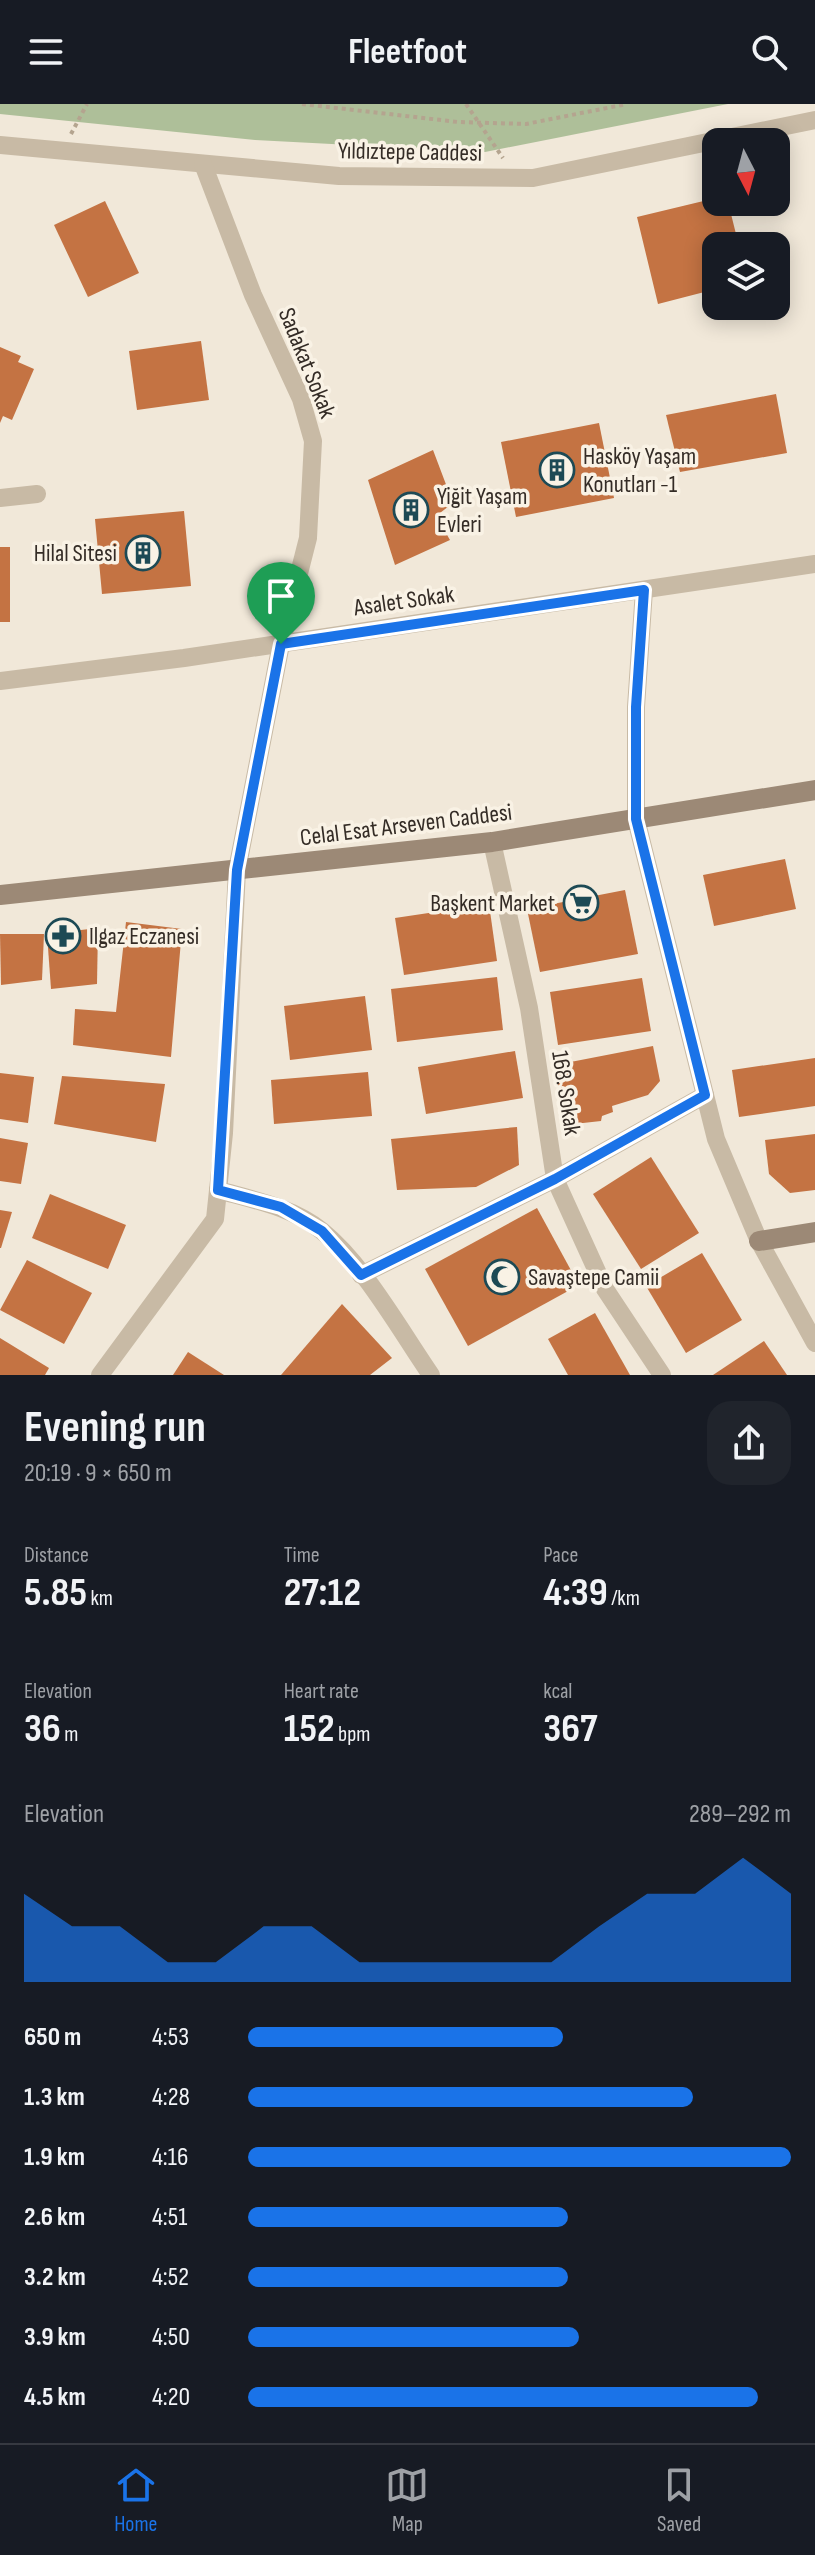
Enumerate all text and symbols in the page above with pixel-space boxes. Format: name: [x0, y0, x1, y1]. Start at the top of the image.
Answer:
icon: menu: [24, 30, 68, 74]
icon: search: [747, 30, 791, 74]
text: Fleetfoot: [348, 31, 467, 74]
north arrow: [702, 128, 790, 216]
map controls: [702, 128, 790, 320]
street label: Yıldıztepe Caddesi: [338, 136, 482, 168]
button: layers: [702, 232, 790, 320]
street label: Sadakat Sokak: [272, 304, 342, 422]
place label: Hasköy Yaşam Konutları -1: [583, 442, 696, 499]
building icon: Hasköy Yaşam Konutları -1: [538, 451, 576, 489]
place label: Yiğit Yaşam Evleri: [437, 482, 527, 539]
building icon: Yiğit Yaşam Evleri: [392, 491, 430, 529]
building icon: Hilal Sitesi: [124, 534, 162, 572]
place label: Hilal Sitesi: [34, 539, 117, 568]
pin: [247, 562, 315, 644]
icon: arrive: [259, 574, 303, 618]
street label: Asalet Sokak: [351, 580, 456, 623]
street label: Celal Esat Arseven Caddesi: [298, 798, 514, 852]
supermarket icon: Başkent Market: [562, 884, 600, 922]
place label: Başkent Market: [430, 889, 555, 918]
pharmacy icon: Ilgaz Eczanesi: [44, 917, 82, 955]
place label: Ilgaz Eczanesi: [89, 922, 199, 951]
street label: 168. Sokak: [545, 1049, 587, 1137]
mosque icon: Savaştepe Camii: [483, 1258, 521, 1296]
place label: Savaştepe Camii: [528, 1263, 659, 1292]
text: Evening run: [24, 1401, 206, 1454]
button: share: [707, 1401, 791, 1485]
text: 20:19 · 9 × 650 m: [24, 1458, 172, 1489]
text: Distance: [24, 1542, 89, 1569]
text: Time: [284, 1542, 320, 1569]
text: Pace: [543, 1542, 578, 1569]
text: 5.85: [24, 1569, 87, 1617]
text: 27:12: [284, 1569, 361, 1617]
text: 4:39: [543, 1569, 608, 1617]
text: km: [87, 1585, 113, 1612]
text: /km: [608, 1585, 640, 1612]
text: Elevation: [24, 1678, 92, 1705]
text: Heart rate: [284, 1678, 359, 1705]
text: kcal: [543, 1678, 572, 1705]
text: 36: [24, 1705, 61, 1753]
text: 152: [284, 1705, 335, 1753]
text: 367: [543, 1705, 598, 1753]
text: m: [61, 1721, 78, 1748]
text: bpm: [335, 1721, 370, 1748]
text: Elevation: [24, 1799, 104, 1830]
text: 289–292 m: [689, 1799, 791, 1830]
text: 650 m: [24, 2022, 81, 2053]
text: 4:53: [152, 2022, 189, 2053]
text: 1.3 km: [24, 2082, 85, 2113]
text: 4:28: [152, 2082, 190, 2113]
text: 1.9 km: [24, 2142, 85, 2173]
text: 4:16: [152, 2142, 188, 2173]
text: 2.6 km: [24, 2202, 85, 2233]
text: 4:51: [152, 2202, 187, 2233]
text: 3.2 km: [24, 2262, 86, 2293]
text: 4:52: [152, 2262, 189, 2293]
text: 3.9 km: [24, 2322, 86, 2353]
text: 4:50: [152, 2322, 190, 2353]
text: 4.5 km: [24, 2382, 86, 2413]
text: 4:20: [152, 2382, 190, 2413]
tab: Home: [114, 2463, 158, 2538]
tab: Map: [385, 2463, 429, 2538]
tab: Saved: [657, 2463, 701, 2538]

